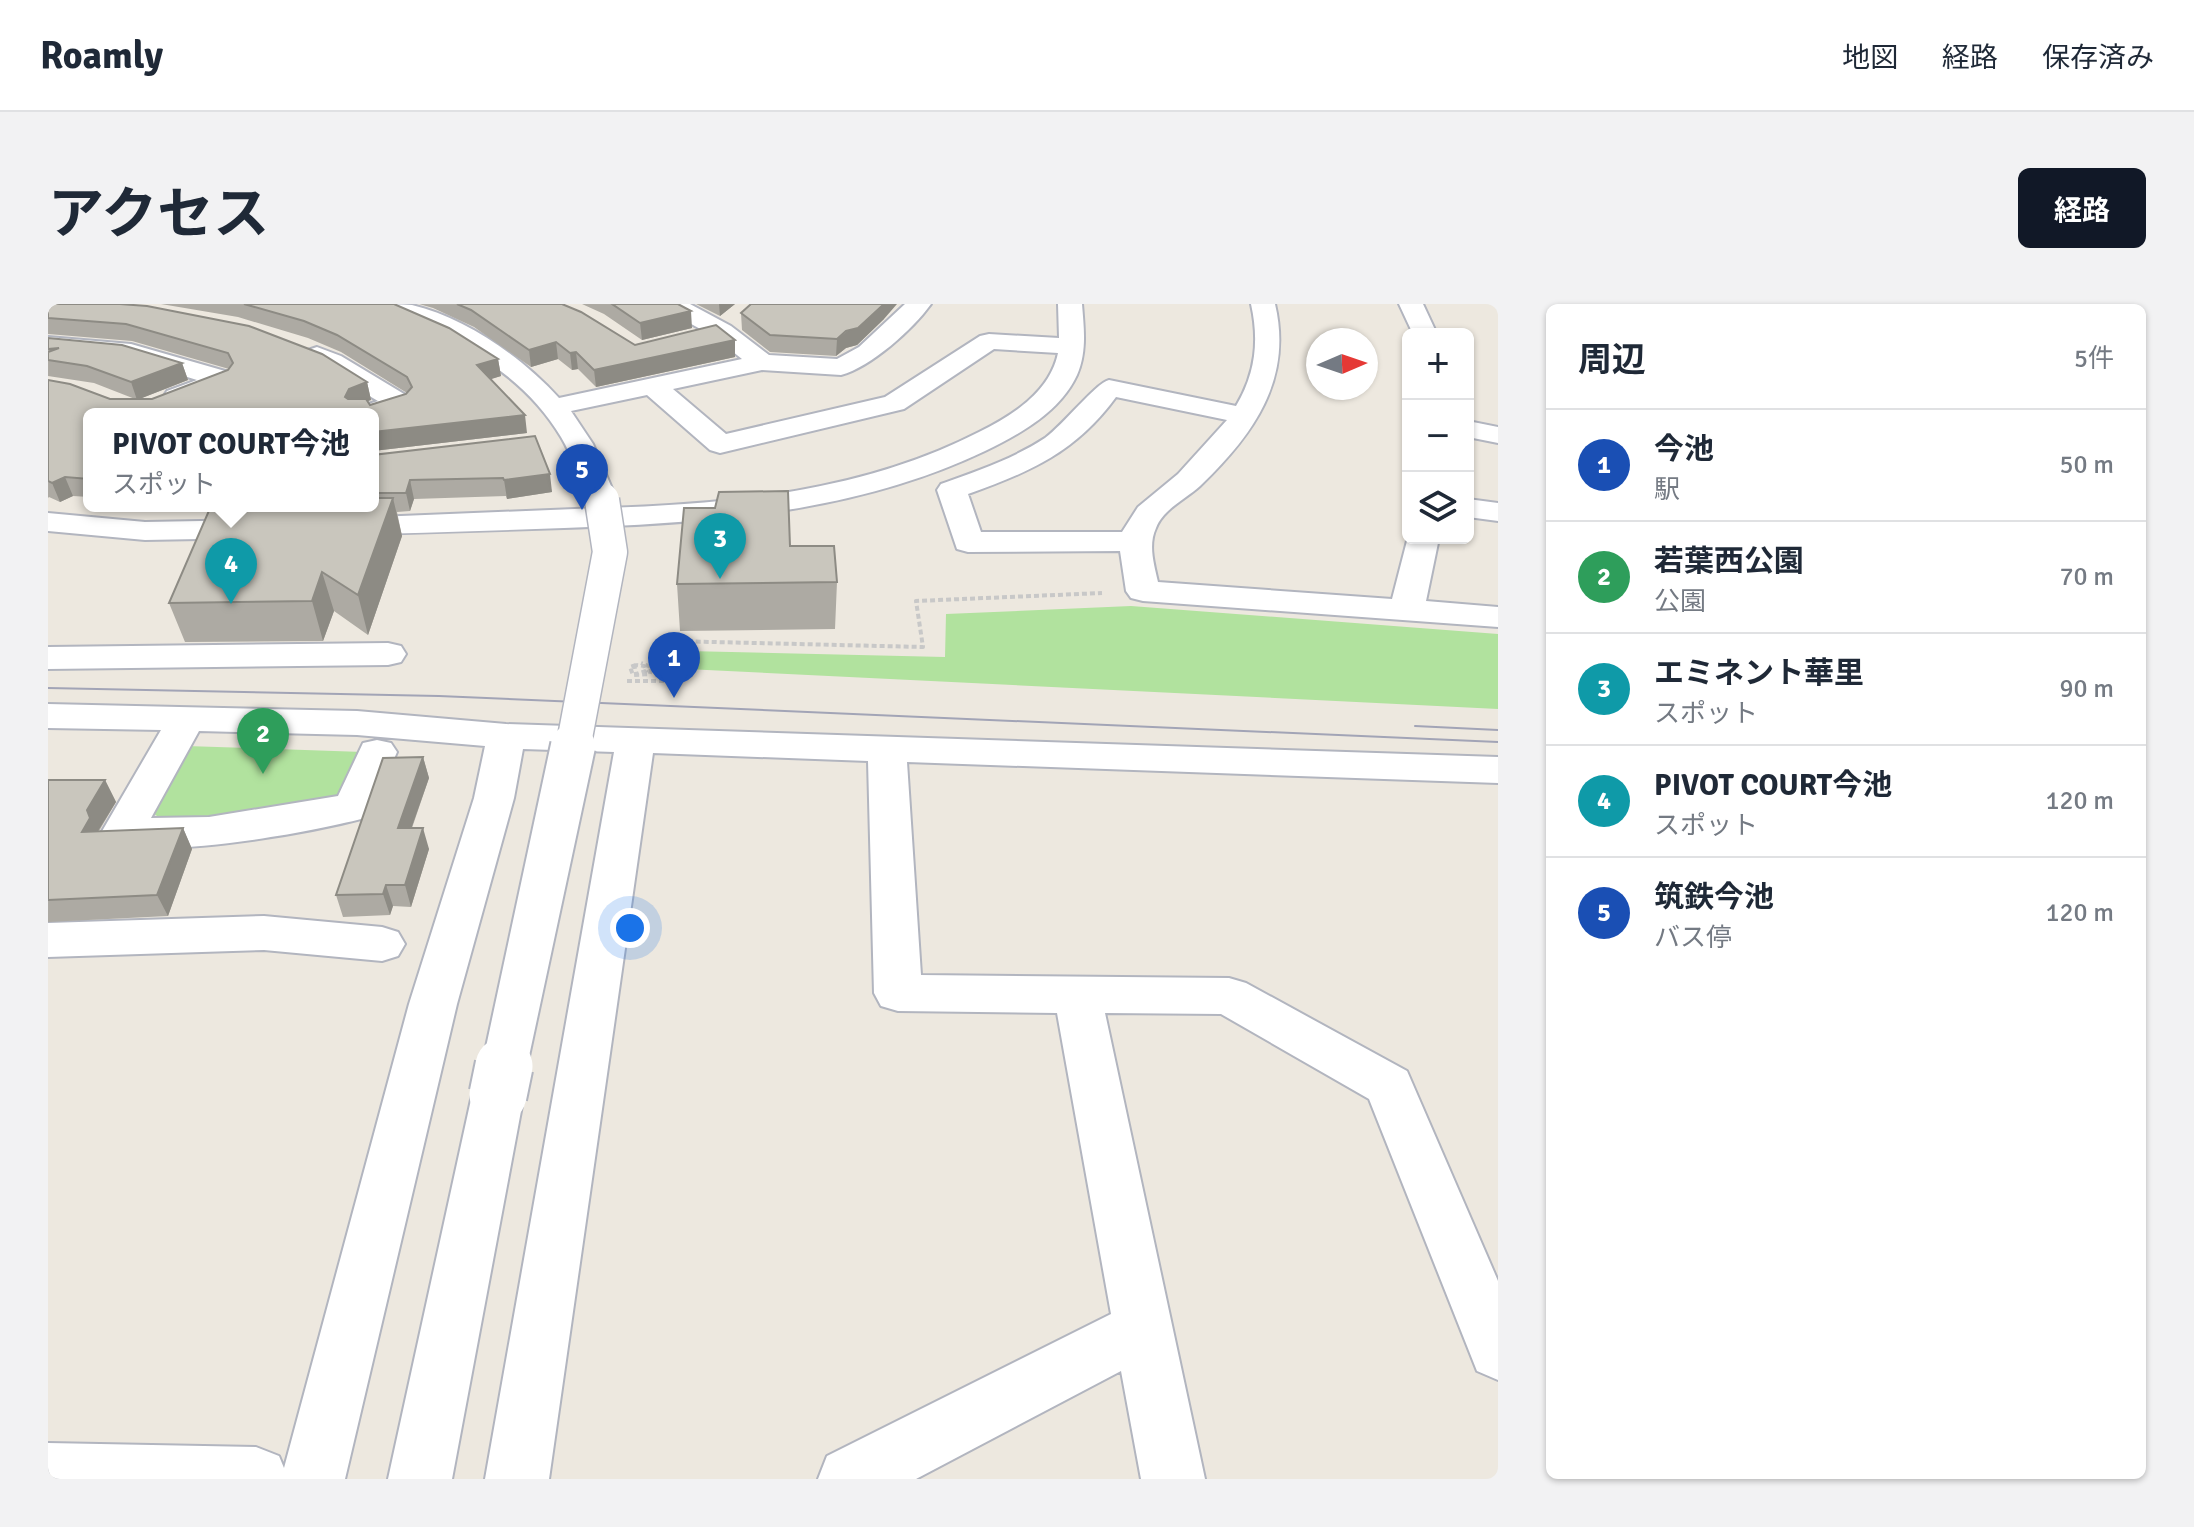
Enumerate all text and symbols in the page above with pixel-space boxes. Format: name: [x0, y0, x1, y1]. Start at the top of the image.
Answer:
text: Roamly: [40, 32, 163, 79]
text: 地図: [1842, 41, 1898, 75]
text: 経路: [1942, 41, 1998, 75]
text: 保存済み: [2042, 41, 2154, 75]
button: 経路: [2018, 168, 2146, 248]
text: アクセス: [48, 180, 269, 249]
north arrow: [1306, 328, 1378, 400]
map controls: [1402, 328, 1474, 544]
button: +: [1402, 328, 1474, 400]
text: 周辺: [1578, 339, 1646, 381]
text: 5件: [2074, 343, 2114, 375]
button: −: [1402, 400, 1474, 472]
popup: [83, 408, 379, 512]
text: PIVOT COURT今池: [112, 426, 350, 463]
text: 今池: [1654, 431, 1714, 468]
pin: 5: [556, 444, 608, 510]
text: 1: [1597, 449, 1611, 481]
text: 50 m: [2059, 449, 2114, 481]
text: スポット: [112, 469, 216, 501]
button: layers: [1402, 472, 1474, 544]
text: 駅: [1654, 474, 1680, 506]
pin: 3: [694, 513, 746, 579]
pin: 4: [205, 538, 257, 604]
text: 若葉西公園: [1654, 543, 1804, 580]
text: 2: [1597, 561, 1611, 593]
text: 70 m: [2059, 561, 2114, 593]
text: 公園: [1654, 586, 1706, 618]
pin: 1: [648, 632, 700, 698]
text: エミネント華里: [1654, 655, 1864, 692]
text: 3: [1597, 673, 1611, 705]
text: 90 m: [2059, 673, 2114, 705]
text: スポット: [1654, 698, 1758, 730]
pin: 2: [237, 708, 289, 774]
text: PIVOT COURT今池: [1654, 767, 1892, 804]
text: 4: [1597, 785, 1611, 817]
text: 120 m: [2045, 785, 2114, 817]
text: スポット: [1654, 810, 1758, 842]
text: 筑鉄今池: [1654, 879, 1774, 916]
text: 5: [1597, 897, 1611, 929]
text: 120 m: [2045, 897, 2114, 929]
your location: [610, 908, 650, 948]
text: バス停: [1654, 922, 1732, 954]

